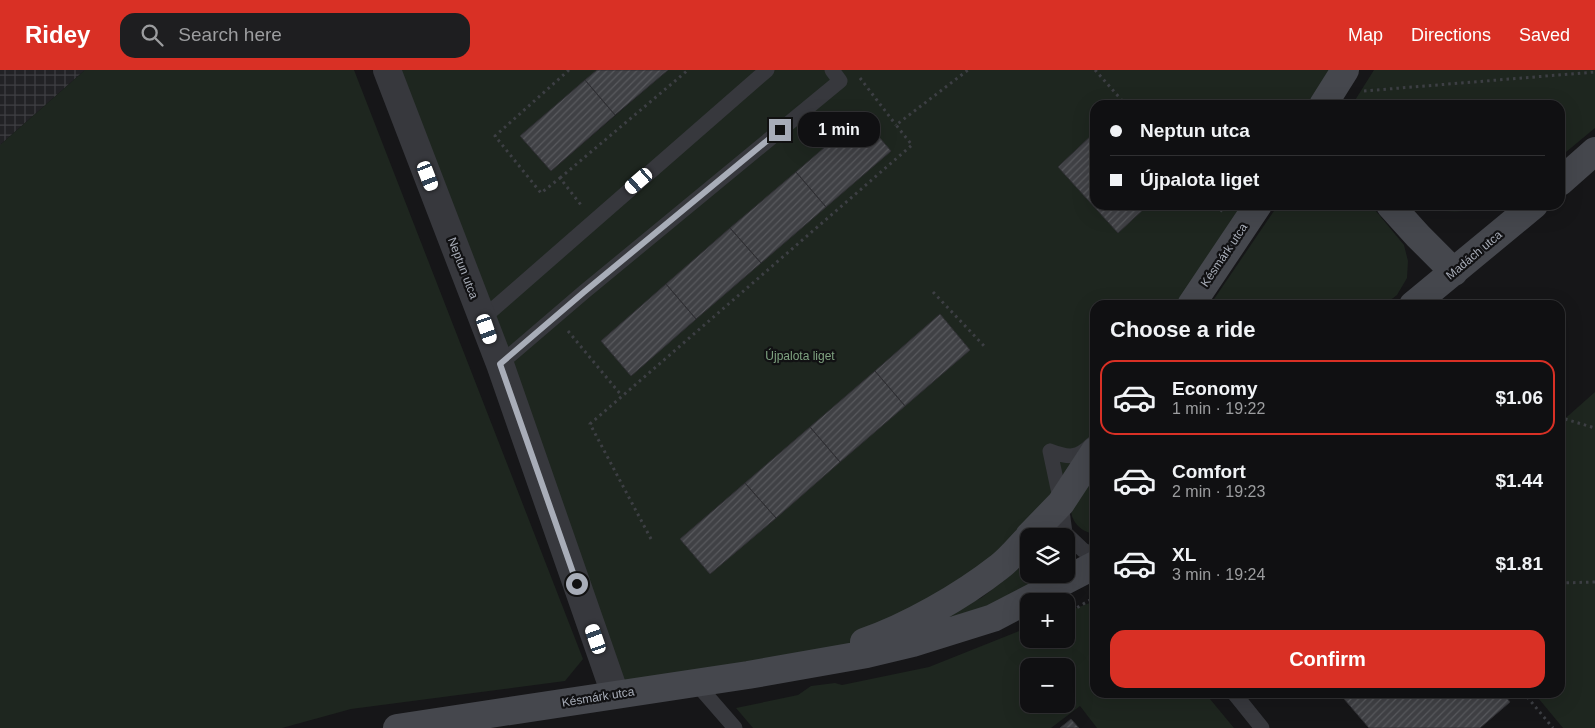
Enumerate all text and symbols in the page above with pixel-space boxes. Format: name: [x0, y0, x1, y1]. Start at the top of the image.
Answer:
search box: [120, 13, 470, 58]
text: Ridey: [25, 21, 90, 48]
icon: search: [138, 21, 166, 49]
text: Search here: [178, 24, 282, 45]
text: Map: [1348, 25, 1383, 45]
text: Directions: [1411, 25, 1491, 45]
text: Saved: [1519, 25, 1570, 45]
callout: 1 min: [798, 112, 880, 148]
route end: [769, 119, 791, 141]
text: Neptun utca: [1140, 120, 1250, 141]
text: 1 min: [818, 121, 860, 138]
car: [415, 159, 440, 193]
car: [622, 165, 655, 197]
text: Újpalota liget: [1140, 169, 1259, 190]
street label: Késmárk utca: [1198, 220, 1250, 289]
street label: Madách utca: [1443, 227, 1505, 282]
street label: Neptun utca: [445, 235, 481, 301]
car: [475, 312, 498, 346]
text: Choose a ride: [1110, 317, 1255, 342]
park label: Újpalota liget: [765, 348, 835, 363]
icon: car: [1112, 375, 1157, 420]
text: Economy: [1172, 378, 1258, 399]
text: $1.06: [1495, 387, 1543, 408]
text: 1 min · 19:22: [1172, 400, 1265, 417]
icon: car: [1112, 458, 1157, 503]
text: Comfort: [1172, 461, 1246, 482]
text: $1.44: [1495, 470, 1543, 491]
text: 2 min · 19:23: [1172, 483, 1265, 500]
map controls: [1020, 528, 1075, 713]
button: layers: [1020, 528, 1075, 583]
icon: car: [1112, 541, 1157, 586]
text: XL: [1172, 544, 1196, 565]
text: $1.81: [1495, 553, 1543, 574]
text: 3 min · 19:24: [1172, 566, 1265, 583]
route start: [566, 573, 588, 595]
button: +: [1020, 593, 1075, 648]
car: [584, 622, 607, 656]
button: Confirm: [1110, 630, 1545, 688]
button: −: [1020, 658, 1075, 713]
street label: Késmárk utca: [561, 684, 636, 710]

